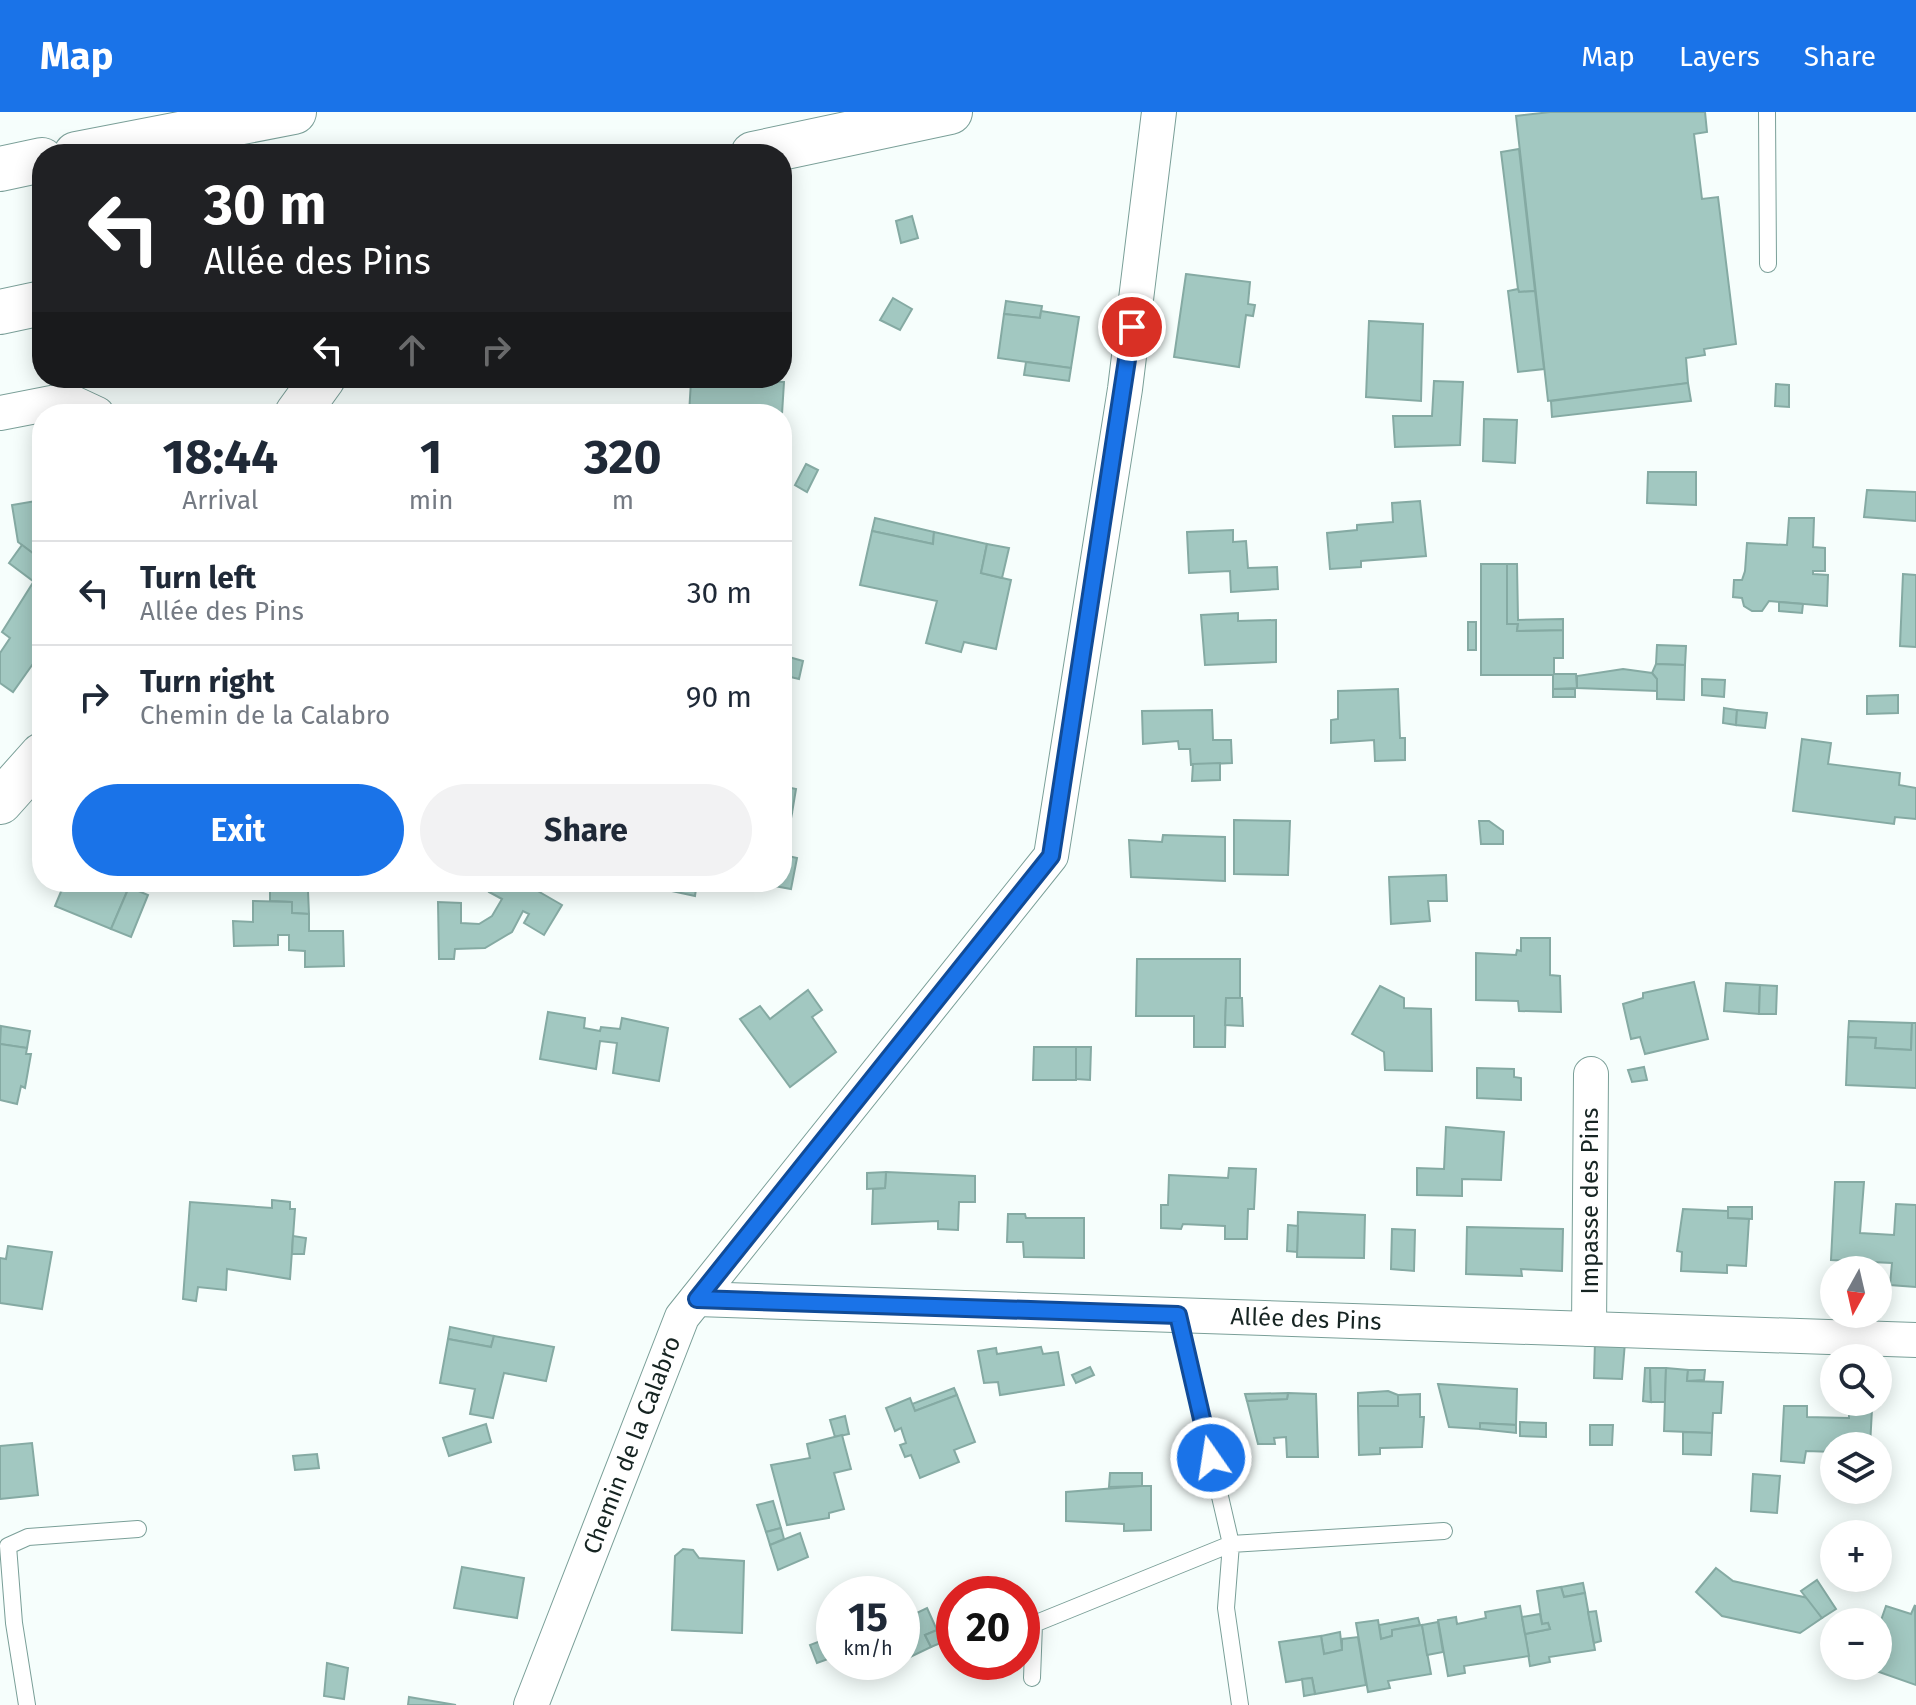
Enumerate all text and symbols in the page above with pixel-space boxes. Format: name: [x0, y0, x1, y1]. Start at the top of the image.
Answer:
text: Map: [40, 33, 113, 79]
text: Map: [1581, 40, 1635, 73]
text: Layers: [1679, 40, 1760, 73]
text: Share: [1804, 40, 1876, 73]
text: 30 m: [204, 172, 326, 239]
icon: left: [72, 176, 176, 280]
text: Allée des Pins: [204, 240, 431, 284]
pin: [1098, 293, 1166, 361]
icon: arrive: [1110, 305, 1154, 349]
icon: left: [306, 328, 350, 372]
icon: ahead: [390, 328, 434, 372]
icon: right: [474, 328, 518, 372]
text: 18:44: [163, 428, 278, 486]
text: 1: [420, 428, 442, 486]
text: 320: [584, 428, 661, 486]
text: Arrival: [182, 485, 258, 516]
text: min: [409, 485, 454, 516]
text: m: [612, 485, 634, 516]
text: Turn left: [140, 560, 256, 596]
icon: left: [72, 571, 116, 615]
text: 30 m: [687, 575, 752, 611]
text: Allée des Pins: [140, 596, 304, 627]
text: Turn right: [140, 664, 275, 700]
icon: right: [72, 675, 116, 719]
text: 90 m: [686, 679, 752, 715]
text: Chemin de la Calabro: [140, 700, 390, 731]
button: Exit: [72, 784, 404, 876]
button: Share: [420, 784, 752, 876]
street label: Impasse des Pins: [1576, 1107, 1604, 1295]
north arrow: [1820, 1256, 1892, 1328]
map controls: [1820, 1256, 1892, 1680]
street label: Allée des Pins: [1230, 1302, 1382, 1336]
street label: Chemin de la Calabro: [578, 1332, 686, 1558]
button: search: [1820, 1344, 1892, 1416]
position arrow: [1169, 1416, 1253, 1500]
button: layers: [1820, 1432, 1892, 1504]
button: +: [1820, 1520, 1892, 1592]
speed limit sign: 20: [936, 1576, 1040, 1680]
text: 15: [848, 1594, 888, 1642]
button: −: [1820, 1608, 1892, 1680]
text: km/h: [843, 1636, 893, 1660]

